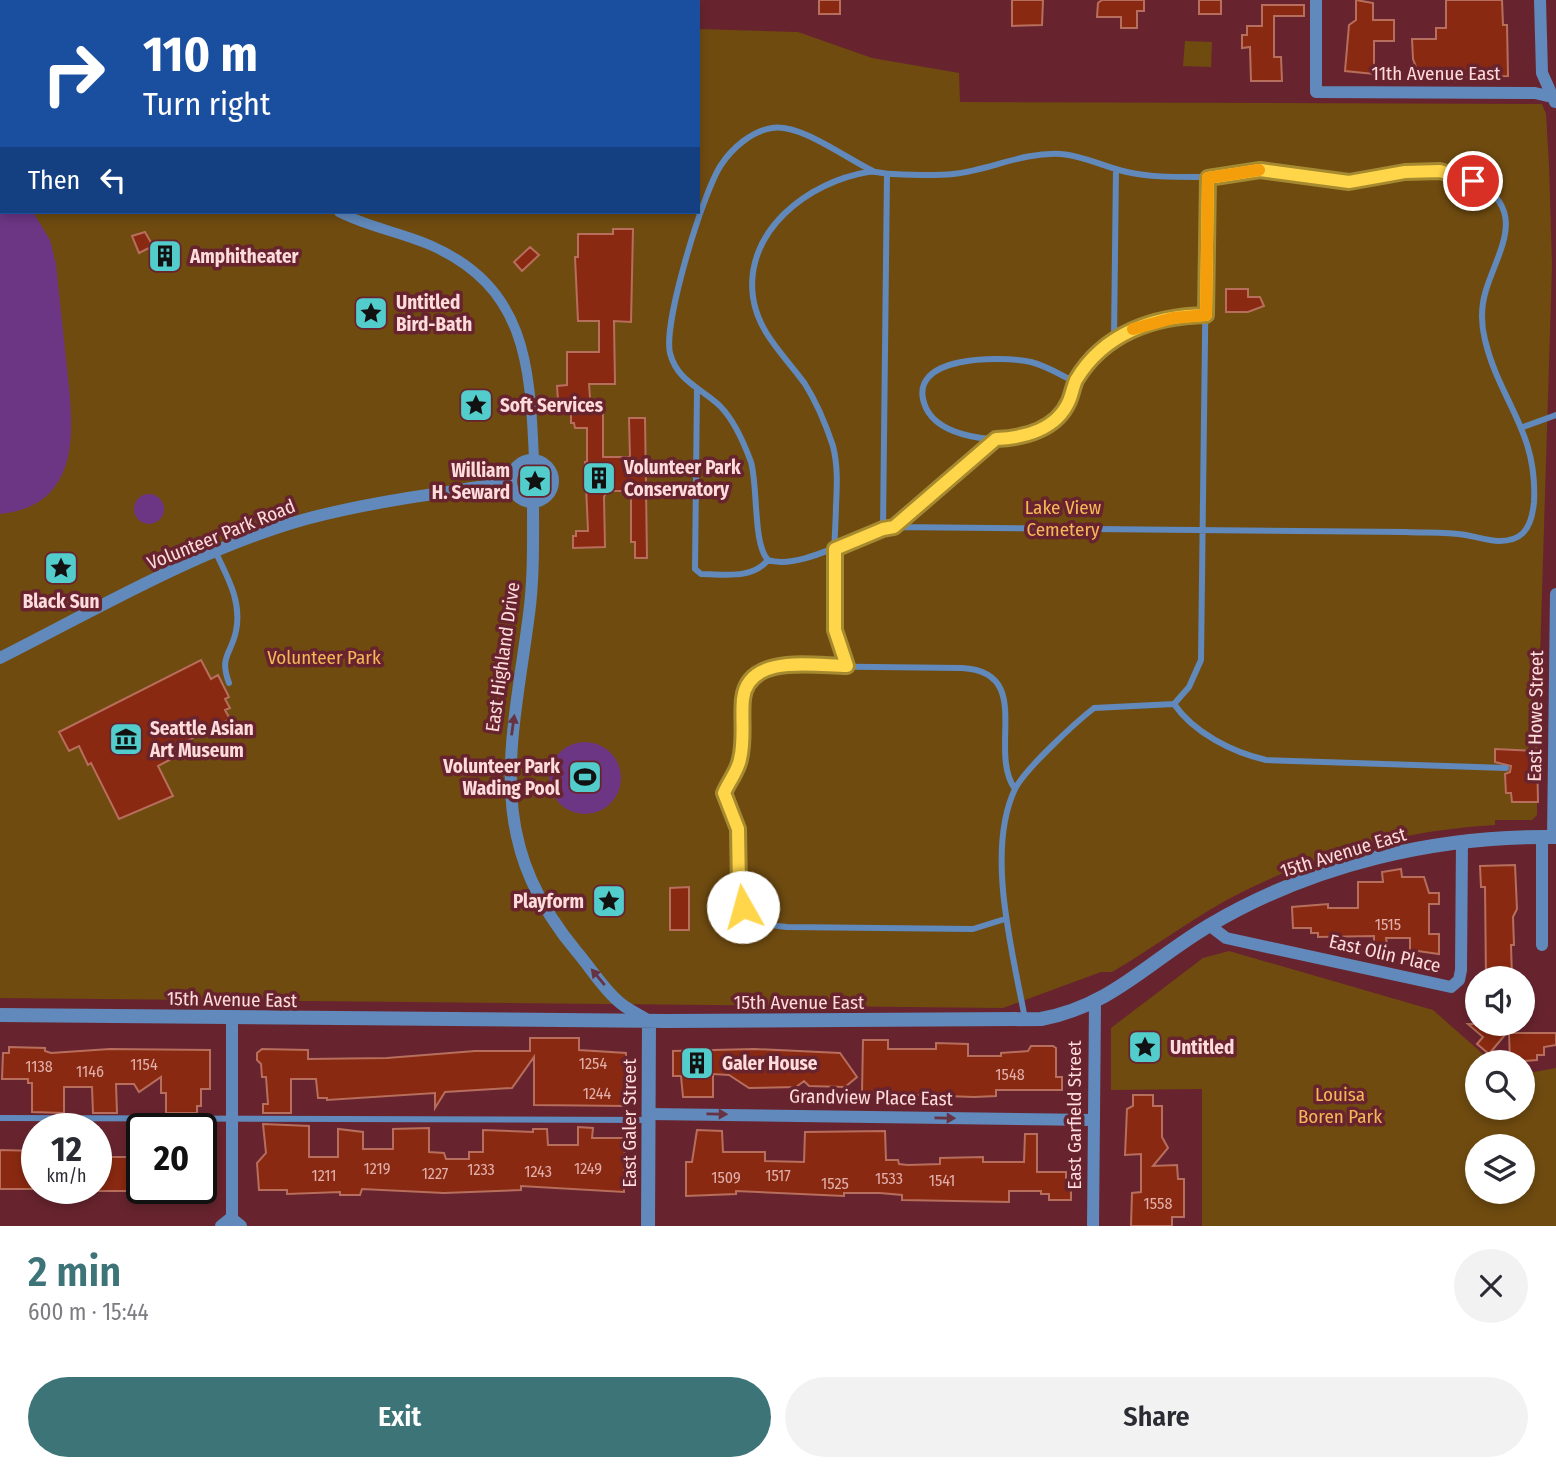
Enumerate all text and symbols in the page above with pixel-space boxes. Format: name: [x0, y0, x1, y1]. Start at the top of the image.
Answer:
text: 110 m: [143, 25, 258, 84]
icon: right: [28, 28, 119, 119]
street label: 11th Avenue East: [1372, 62, 1501, 85]
text: Turn right: [143, 85, 270, 123]
pin: [1443, 151, 1503, 211]
icon: left: [94, 161, 132, 199]
icon: arrive: [1454, 162, 1492, 200]
text: Then: [28, 165, 80, 196]
building icon: Amphitheater: [146, 237, 184, 275]
place label: Amphitheater: [189, 245, 300, 268]
place label: Untitled Bird-Bath: [396, 291, 472, 336]
place icon: Untitled Bird-Bath: [352, 294, 390, 332]
place icon: Soft Services: [457, 386, 495, 424]
place label: Soft Services: [500, 394, 604, 417]
place label: Volunteer Park Conservatory: [623, 456, 741, 501]
place label: William H. Seward: [432, 459, 510, 504]
building icon: Volunteer Park Conservatory: [580, 459, 618, 497]
place icon: William H. Seward: [516, 462, 554, 500]
street label: Volunteer Park Road: [144, 494, 299, 575]
park label: Lake View Cemetery: [1025, 496, 1102, 541]
place icon: Black Sun: [42, 549, 80, 587]
street label: East Highland Drive: [481, 581, 524, 733]
place label: Black Sun: [23, 590, 99, 613]
park label: Volunteer Park: [267, 646, 381, 669]
street label: East Howe Street: [1523, 649, 1548, 782]
one-way arrow: [507, 714, 518, 736]
place label: Seattle Asian Art Museum: [149, 717, 254, 762]
museum icon: Seattle Asian Art Museum: [107, 720, 145, 758]
place label: Volunteer Park Wading Pool: [442, 755, 561, 800]
sports icon: Volunteer Park Wading Pool: [566, 758, 604, 796]
street label: 15th Avenue East: [1277, 822, 1410, 883]
position arrow: [706, 870, 780, 944]
place icon: Playform: [590, 882, 628, 920]
place label: Playform: [513, 890, 584, 913]
house number: 1515: [1375, 915, 1401, 934]
street label: East Olin Place: [1327, 929, 1443, 978]
map controls: [1465, 966, 1535, 1204]
button: sound: [1465, 966, 1535, 1036]
one-way arrow: [590, 968, 606, 986]
street label: 15th Avenue East: [167, 987, 298, 1012]
street label: 15th Avenue East: [734, 991, 865, 1014]
place icon: Untitled: [1126, 1028, 1164, 1066]
place label: Untitled: [1170, 1036, 1234, 1059]
street label: East Garfield Street: [1063, 1040, 1086, 1190]
building icon: Galer House: [678, 1044, 716, 1082]
button: search: [1465, 1050, 1535, 1120]
place label: Galer House: [722, 1052, 818, 1075]
house number: 1254: [579, 1054, 607, 1073]
house number: 1154: [130, 1055, 158, 1074]
house number: 1138: [25, 1057, 53, 1076]
street label: East Galer Street: [618, 1058, 641, 1187]
house number: 1146: [76, 1062, 104, 1081]
house number: 1548: [995, 1065, 1025, 1084]
park label: Louisa Boren Park: [1298, 1083, 1382, 1128]
house number: 1244: [583, 1084, 611, 1103]
street label: Grandview Place East: [789, 1085, 954, 1110]
one-way arrow: [706, 1108, 728, 1120]
one-way arrow: [934, 1112, 956, 1123]
speed limit sign: 20: [126, 1113, 217, 1204]
text: 12: [51, 1128, 82, 1170]
button: layers: [1465, 1134, 1535, 1204]
house number: 1219: [364, 1159, 391, 1178]
house number: 1249: [574, 1159, 602, 1178]
house number: 1233: [467, 1160, 495, 1179]
house number: 1243: [524, 1162, 552, 1181]
house number: 1227: [422, 1164, 449, 1183]
text: km/h: [46, 1165, 87, 1187]
house number: 1211: [311, 1166, 337, 1185]
house number: 1517: [765, 1166, 791, 1185]
house number: 1509: [711, 1168, 741, 1187]
house number: 1533: [875, 1169, 903, 1188]
house number: 1541: [929, 1171, 955, 1190]
house number: 1525: [821, 1174, 849, 1193]
house number: 1558: [1144, 1194, 1172, 1213]
text: 2 min: [28, 1247, 121, 1297]
button: close: [1454, 1249, 1528, 1323]
text: 600 m · 15:44: [28, 1298, 149, 1326]
button: Exit: [28, 1377, 771, 1457]
button: Share: [785, 1377, 1528, 1457]

